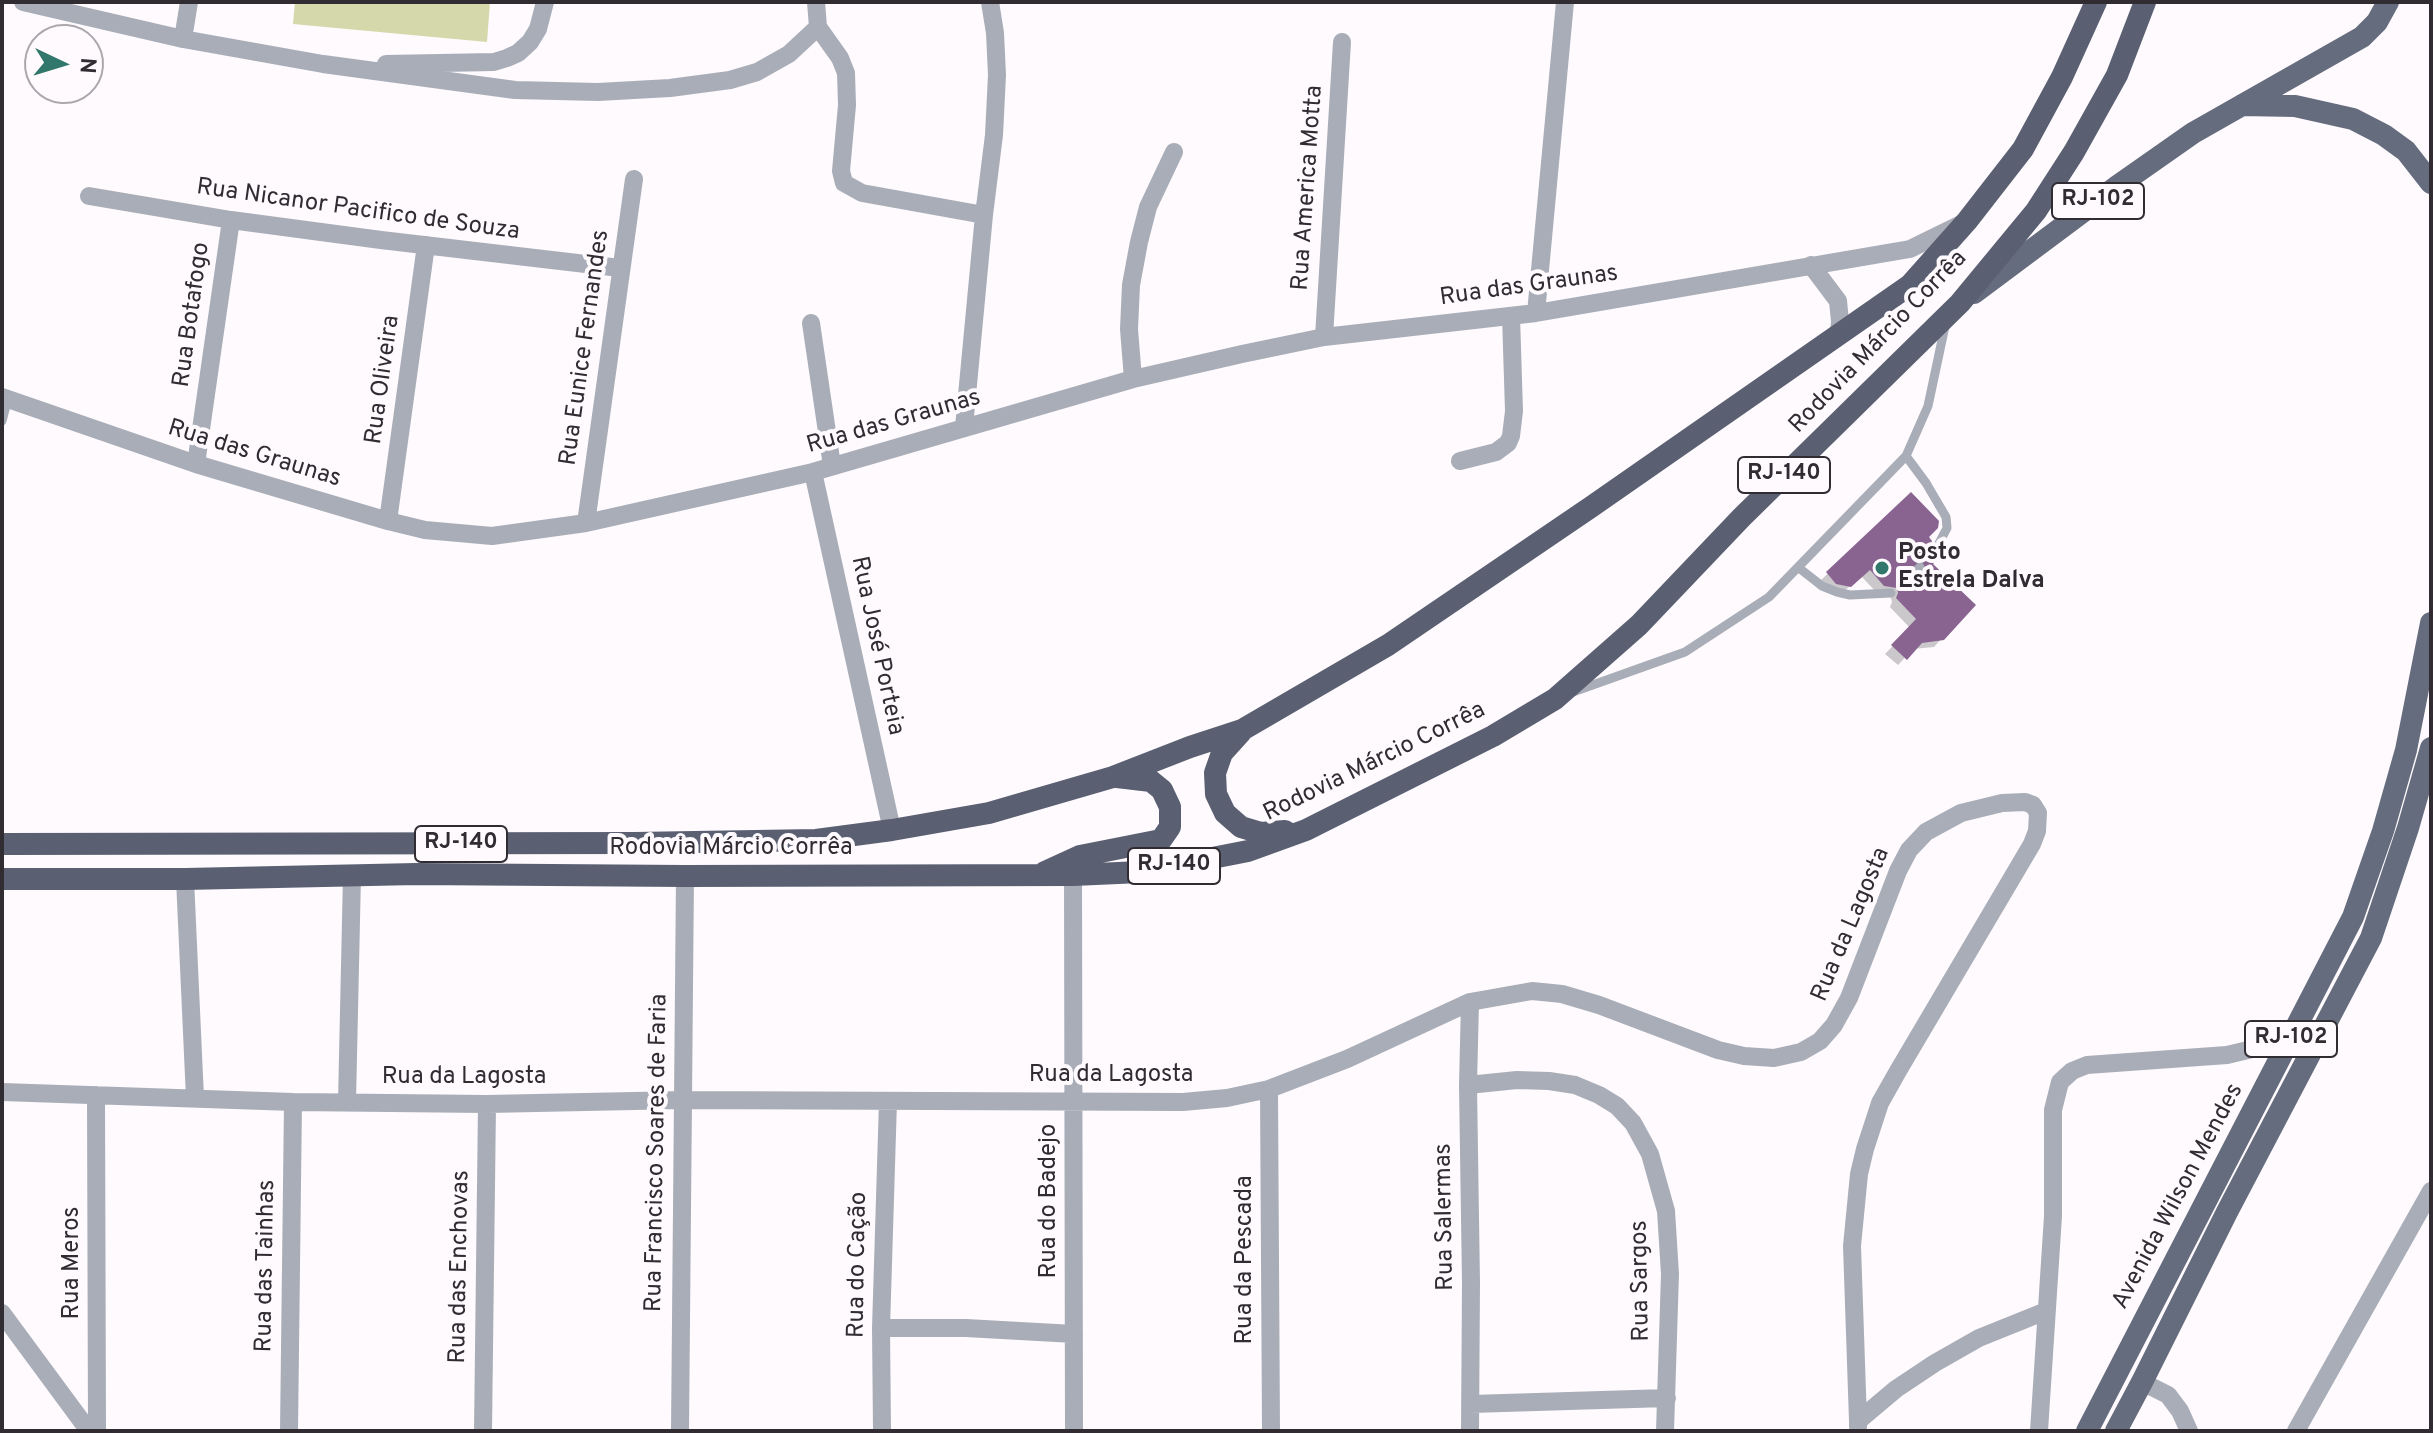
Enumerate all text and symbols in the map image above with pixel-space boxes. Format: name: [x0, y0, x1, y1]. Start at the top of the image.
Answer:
north arrow: [24, 24, 104, 104]
text: N: [72, 57, 100, 74]
street label: Rua America Motta: [1287, 84, 1331, 292]
street label: Rua Nicanor Pacifico de Souza: [195, 174, 521, 248]
road number: RJ-102: [2052, 183, 2144, 219]
street label: Rua Eunice Fernandes: [555, 228, 617, 468]
street label: Rua Botafogo: [169, 241, 217, 389]
street label: Rodovia Márcio Corrêa: [1784, 245, 1974, 441]
street label: Rua das Graunas: [1438, 260, 1620, 314]
street label: Rua Oliveira: [361, 314, 407, 446]
street label: Rua das Graunas: [804, 384, 984, 462]
street label: Rua das Graunas: [164, 415, 344, 495]
road number: RJ-140: [1738, 457, 1830, 493]
place label: Posto Estrela Dalva: [1898, 540, 2045, 596]
street label: Rua José Porteia: [843, 554, 909, 738]
marker: Posto Estrela Dalva: [1873, 559, 1891, 577]
street label: Rodovia Márcio Corrêa: [1259, 697, 1491, 829]
road number: RJ-140: [415, 826, 507, 862]
street label: Rodovia Márcio Corrêa: [609, 835, 853, 863]
street label: Rua da Lagosta: [1807, 844, 1897, 1006]
road number: RJ-140: [1128, 848, 1220, 884]
street label: Rua Francisco Soares de Faria: [641, 993, 675, 1313]
road number: RJ-102: [2245, 1021, 2337, 1057]
street label: Rua da Lagosta: [1029, 1062, 1193, 1090]
street label: Rua da Lagosta: [382, 1064, 546, 1092]
street label: Avenida Wilson Mendes: [2107, 1079, 2251, 1315]
street label: Rua do Badejo: [1036, 1124, 1064, 1278]
street label: Rua Salermas: [1430, 1143, 1462, 1291]
street label: Rua das Enchovas: [445, 1170, 477, 1364]
street label: Rua da Pescada: [1232, 1175, 1260, 1345]
street label: Rua das Tainhas: [251, 1179, 283, 1353]
street label: Rua do Cação: [843, 1192, 875, 1338]
street label: Rua Meros: [59, 1206, 87, 1320]
street label: Rua Sargos: [1627, 1220, 1657, 1342]

